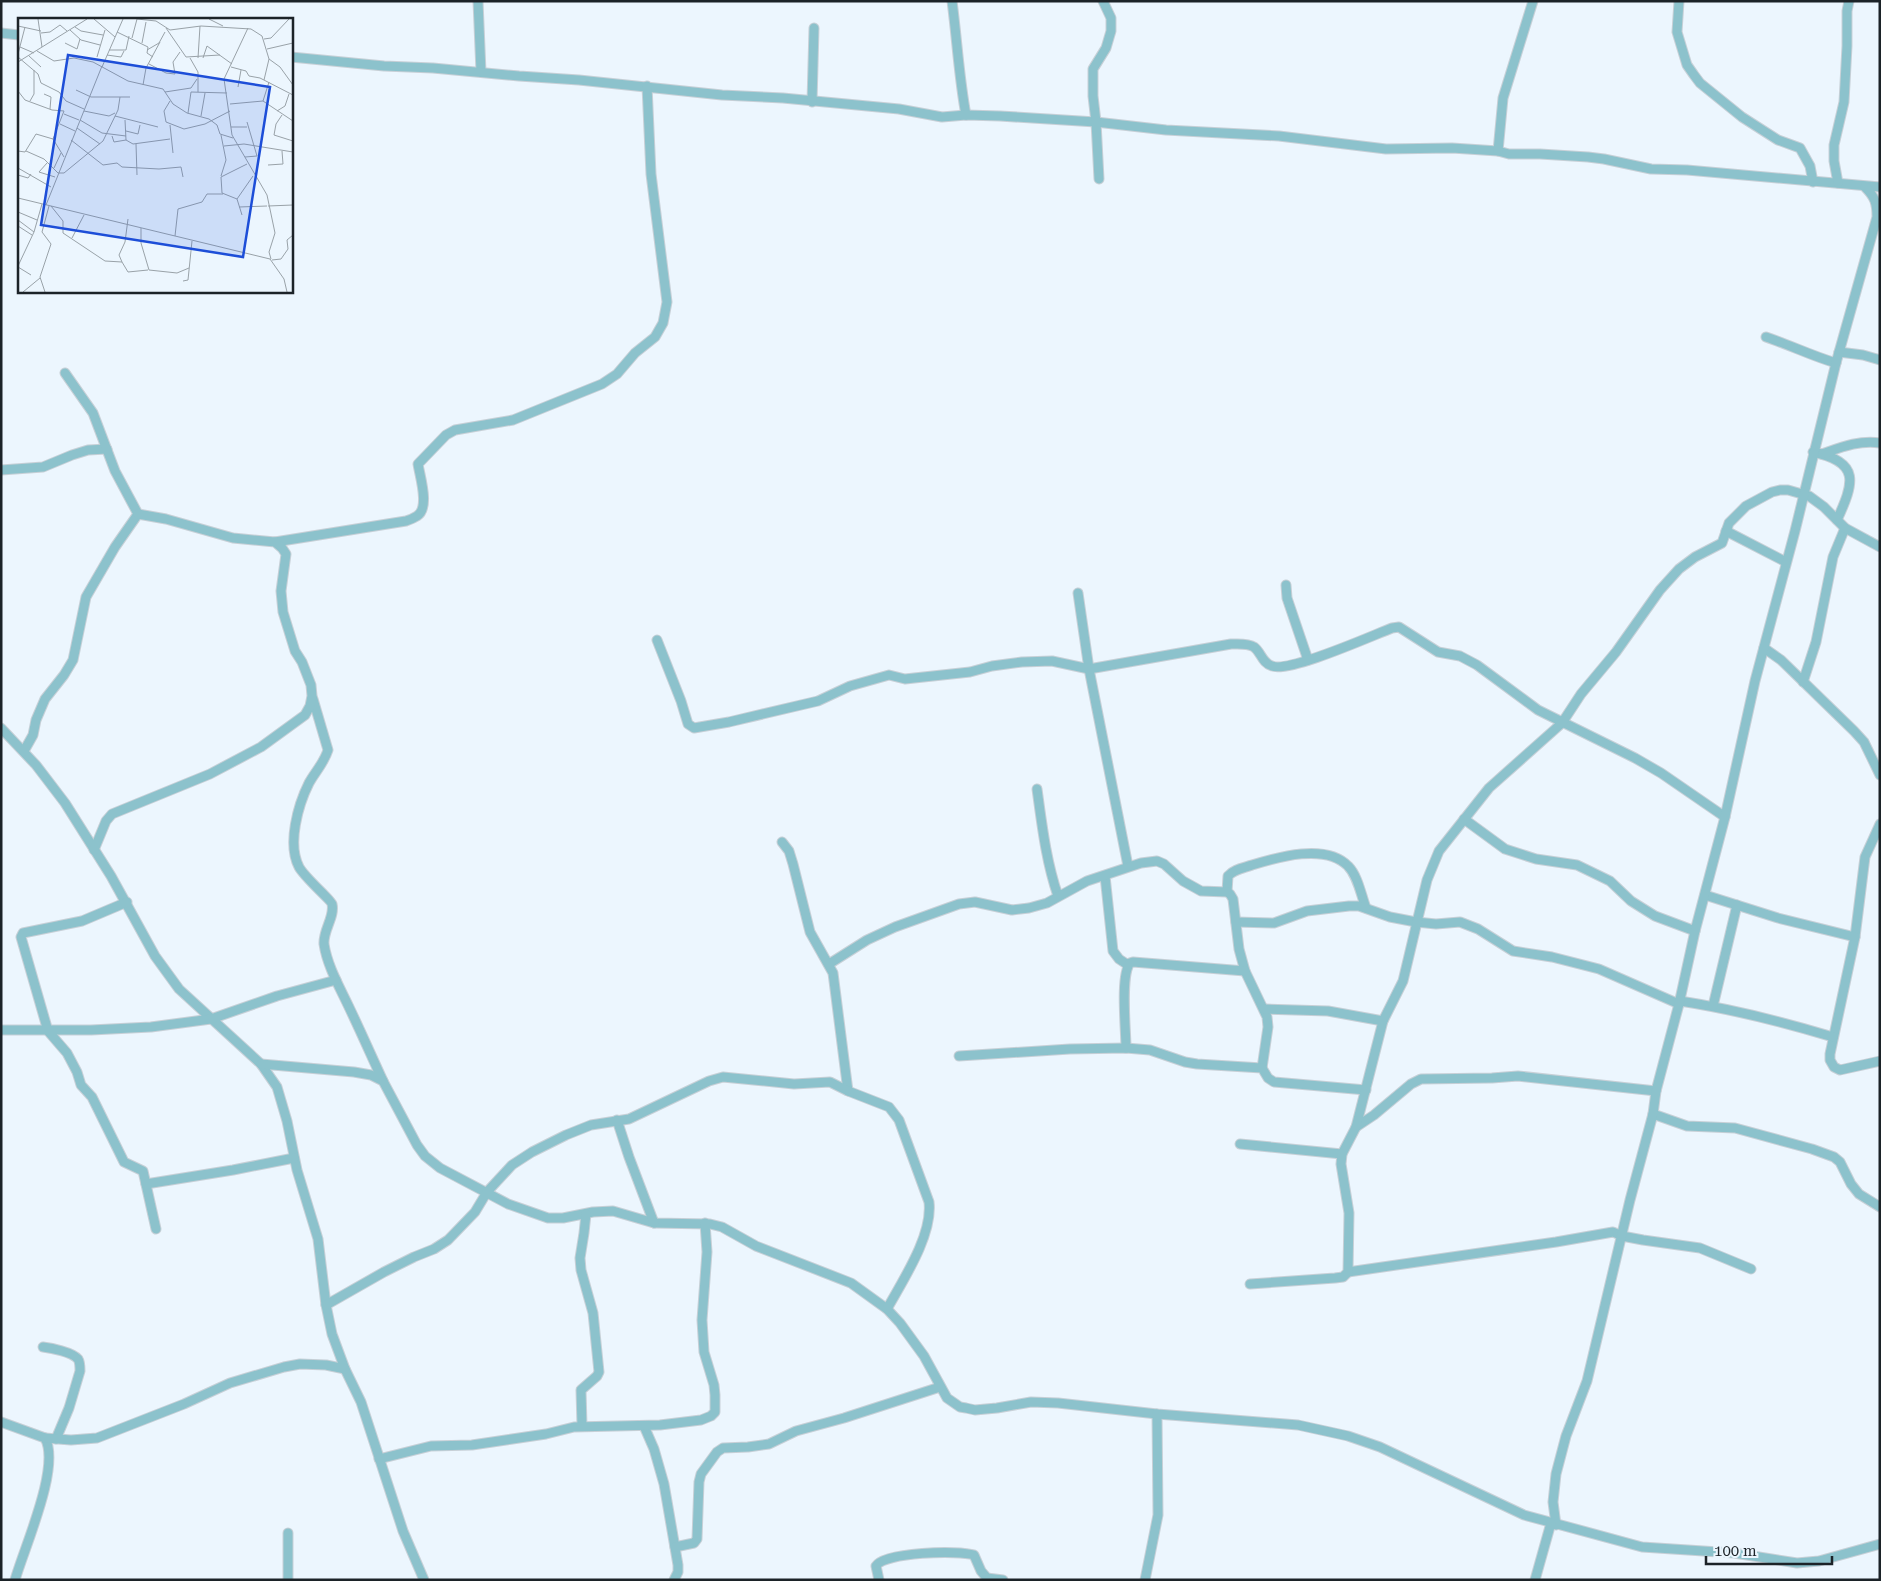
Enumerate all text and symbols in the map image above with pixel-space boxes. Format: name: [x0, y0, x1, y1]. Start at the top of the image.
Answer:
inset map: [18, 18, 292, 292]
scale bar: [1706, 1534, 1832, 1566]
text: 100 m: [1714, 1542, 1757, 1560]

